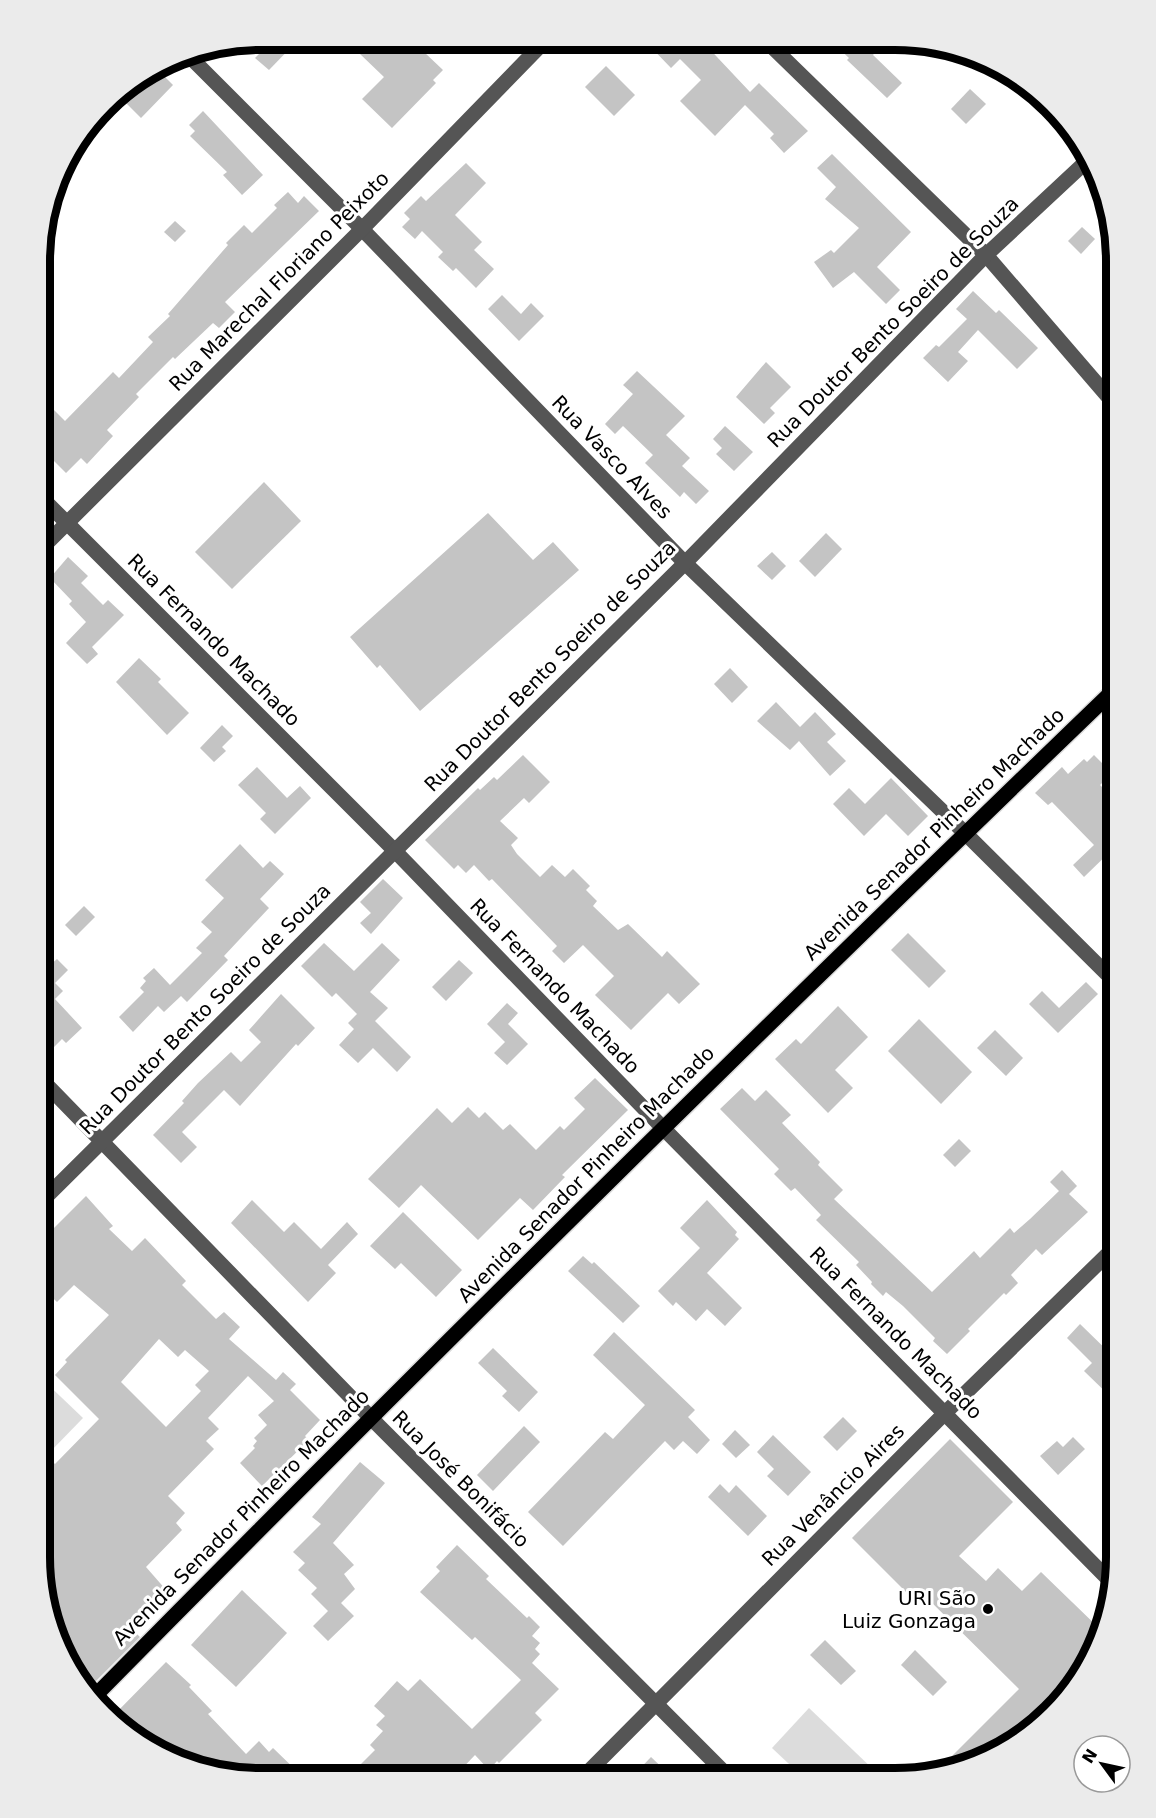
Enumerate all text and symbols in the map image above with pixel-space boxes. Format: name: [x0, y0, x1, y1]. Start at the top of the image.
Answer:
street label: Rua Marechal Floriano Peixoto: [164, 166, 394, 396]
street label: Rua Doutor Bento Soeiro de Souza: [762, 191, 1024, 453]
street label: Rua Vasco Alves: [547, 390, 677, 524]
street label: Rua Doutor Bento Soeiro de Souza: [419, 535, 681, 797]
street label: Rua Fernando Machado: [123, 549, 305, 731]
street label: Avenida Senador Pinheiro Machado: [799, 703, 1069, 965]
street label: Rua Doutor Bento Soeiro de Souza: [74, 878, 336, 1140]
street label: Rua Fernando Machado: [465, 893, 645, 1079]
street label: Avenida Senador Pinheiro Machado: [453, 1041, 719, 1307]
street label: Rua Fernando Machado: [805, 1242, 987, 1424]
street label: Avenida Senador Pinheiro Machado: [108, 1384, 374, 1650]
street label: Rua José Bonifácio: [388, 1406, 534, 1552]
street label: Rua Venâncio Aires: [757, 1419, 909, 1571]
place label: URI São Luiz Gonzaga: [842, 1586, 976, 1633]
marker: URI São Luiz Gonzaga: [981, 1602, 995, 1616]
north arrow: [1072, 1734, 1132, 1794]
text: N: [1078, 1745, 1101, 1767]

